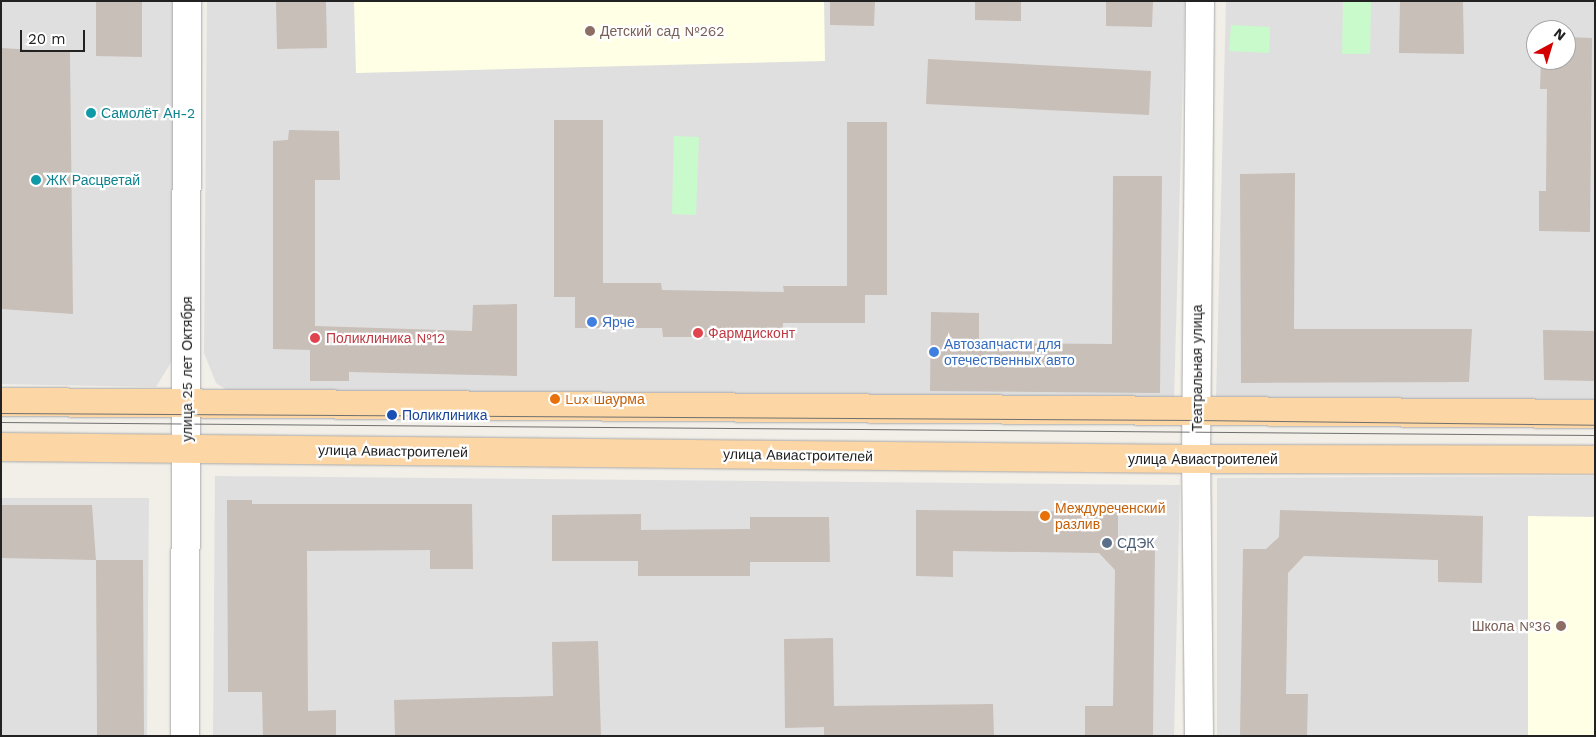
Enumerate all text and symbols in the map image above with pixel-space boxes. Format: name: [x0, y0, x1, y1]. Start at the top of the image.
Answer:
scale bar: [22, 20, 88, 52]
north arrow: [1526, 20, 1576, 70]
place label: Детский сад №262: [600, 23, 724, 39]
marker: Детский сад №262: [584, 25, 596, 37]
text: N: [1551, 25, 1569, 44]
text: 20 m: [28, 30, 66, 48]
place label: Самолёт Ан-2: [101, 105, 195, 121]
marker: Самолёт Ан-2: [85, 107, 97, 119]
place label: ЖК Расцветай: [46, 172, 140, 188]
marker: ЖК Расцветай: [30, 174, 42, 186]
street label: улица 25 лет Октября: [179, 296, 195, 442]
street label: Театральная улица: [1189, 305, 1205, 431]
place label: Ярче: [602, 314, 635, 330]
marker: Ярче: [586, 316, 598, 328]
place label: Фармдисконт: [708, 325, 795, 341]
marker: Фармдисконт: [692, 327, 704, 339]
place label: Поликлиника №12: [326, 330, 445, 346]
marker: Поликлиника №12: [308, 331, 322, 345]
place label: Автозапчасти для отечественных авто: [944, 336, 1075, 368]
marker: Автозапчасти для отечественных авто: [928, 346, 940, 358]
place label: Lux шаурма: [565, 391, 645, 407]
marker: Lux шаурма: [549, 393, 561, 405]
place label: Поликлиника: [402, 407, 488, 423]
marker: Поликлиника: [386, 409, 398, 421]
street label: улица Авиастроителей: [318, 441, 468, 461]
street label: улица Авиастроителей: [723, 445, 873, 465]
street label: улица Авиастроителей: [1128, 451, 1278, 467]
place label: Междуреченский разлив: [1055, 500, 1166, 532]
marker: Междуреченский разлив: [1039, 510, 1051, 522]
place label: СДЭК: [1117, 535, 1155, 551]
marker: СДЭК: [1101, 537, 1113, 549]
place label: Школа №36: [1472, 618, 1551, 634]
marker: Школа №36: [1555, 620, 1567, 632]

